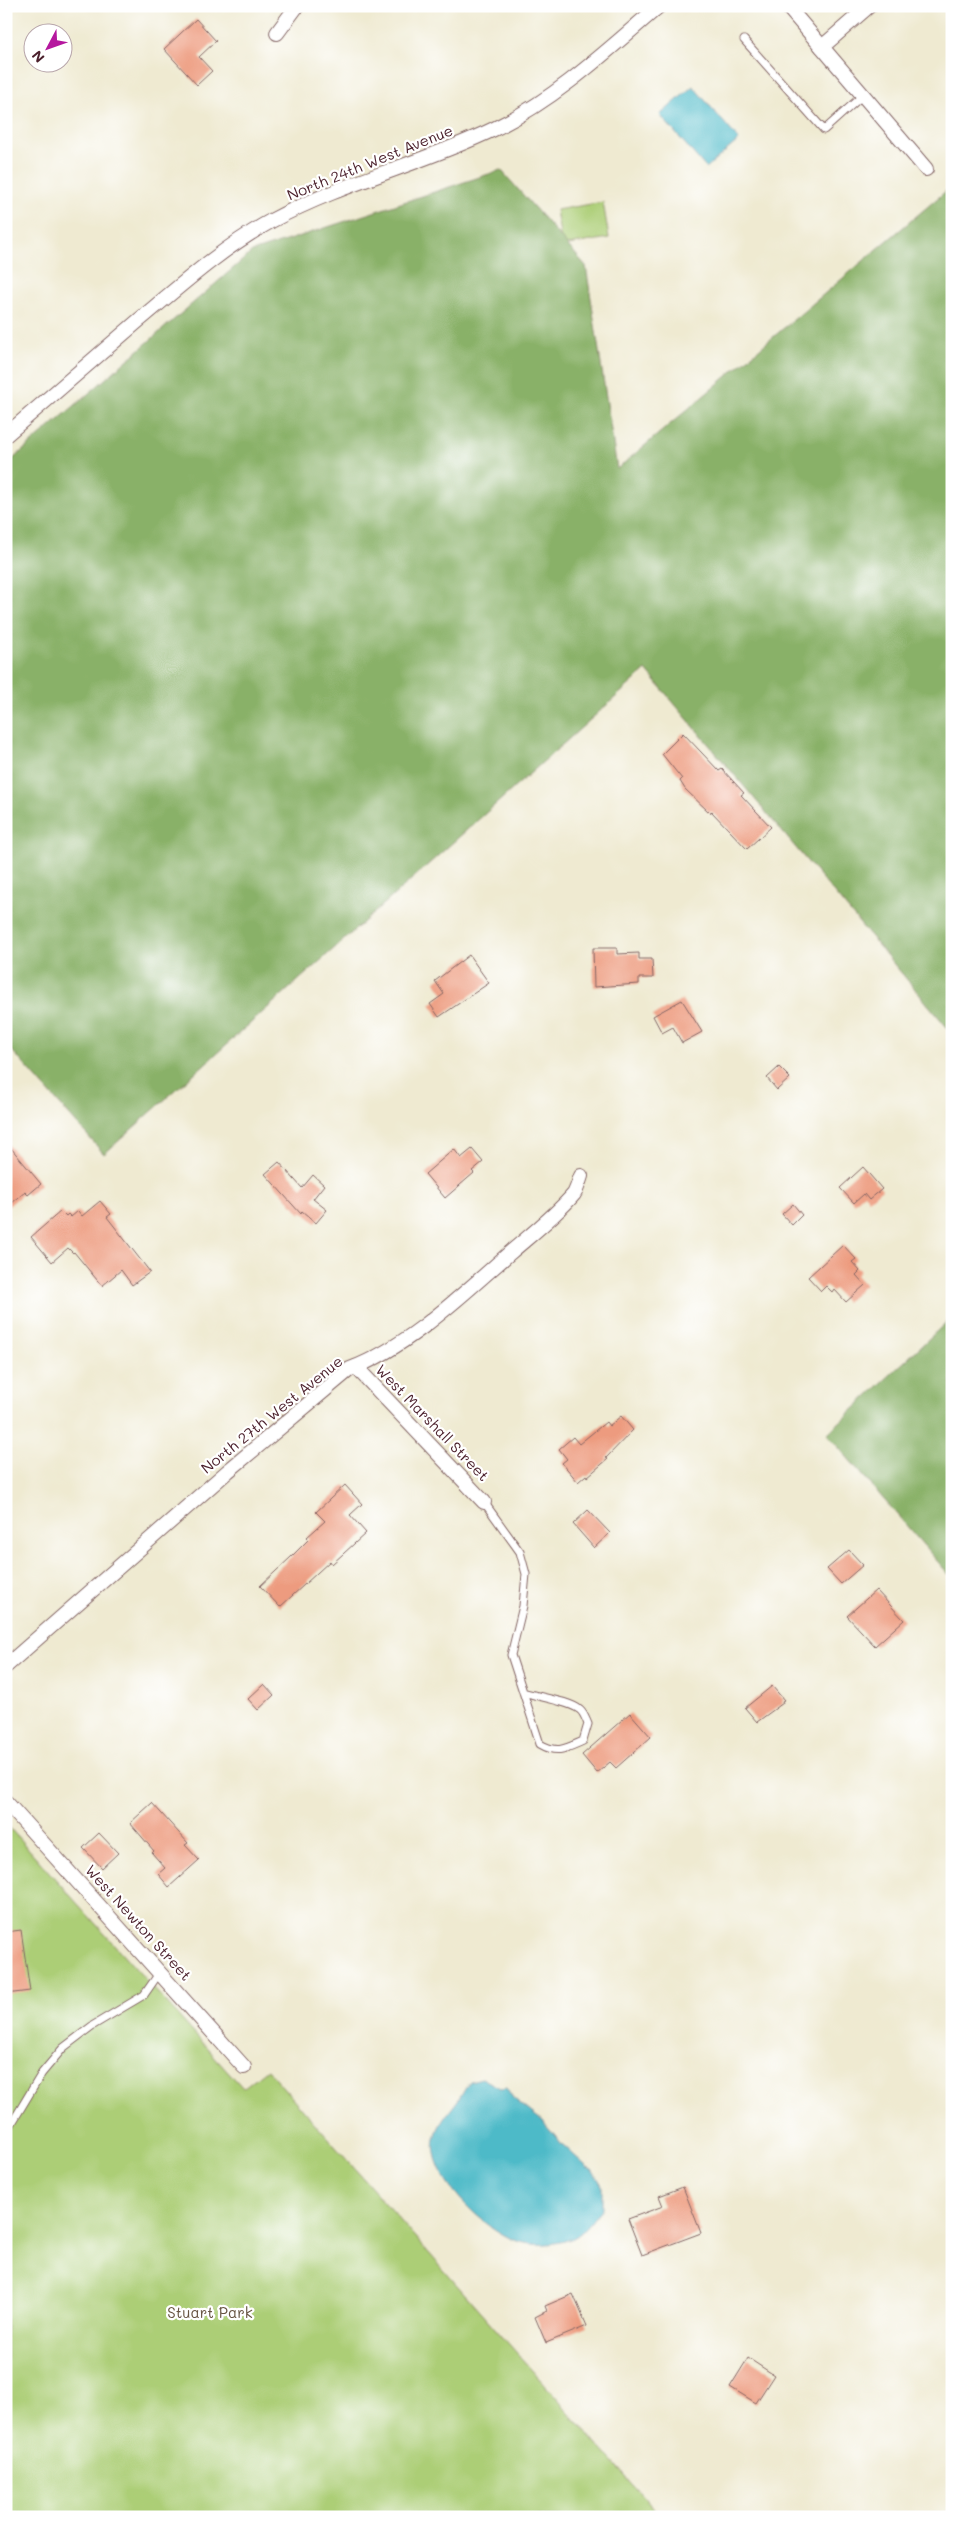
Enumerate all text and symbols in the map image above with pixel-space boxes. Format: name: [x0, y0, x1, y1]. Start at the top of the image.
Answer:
north arrow: [22, 22, 72, 72]
text: N: [27, 47, 48, 67]
street label: North 24th West Avenue: [284, 120, 456, 205]
street label: North 27th West Avenue: [196, 1351, 346, 1478]
street label: West Marshall Street: [372, 1360, 494, 1485]
street label: West Newton Street: [81, 1860, 196, 1985]
park label: Stuart Park: [167, 2302, 253, 2322]

